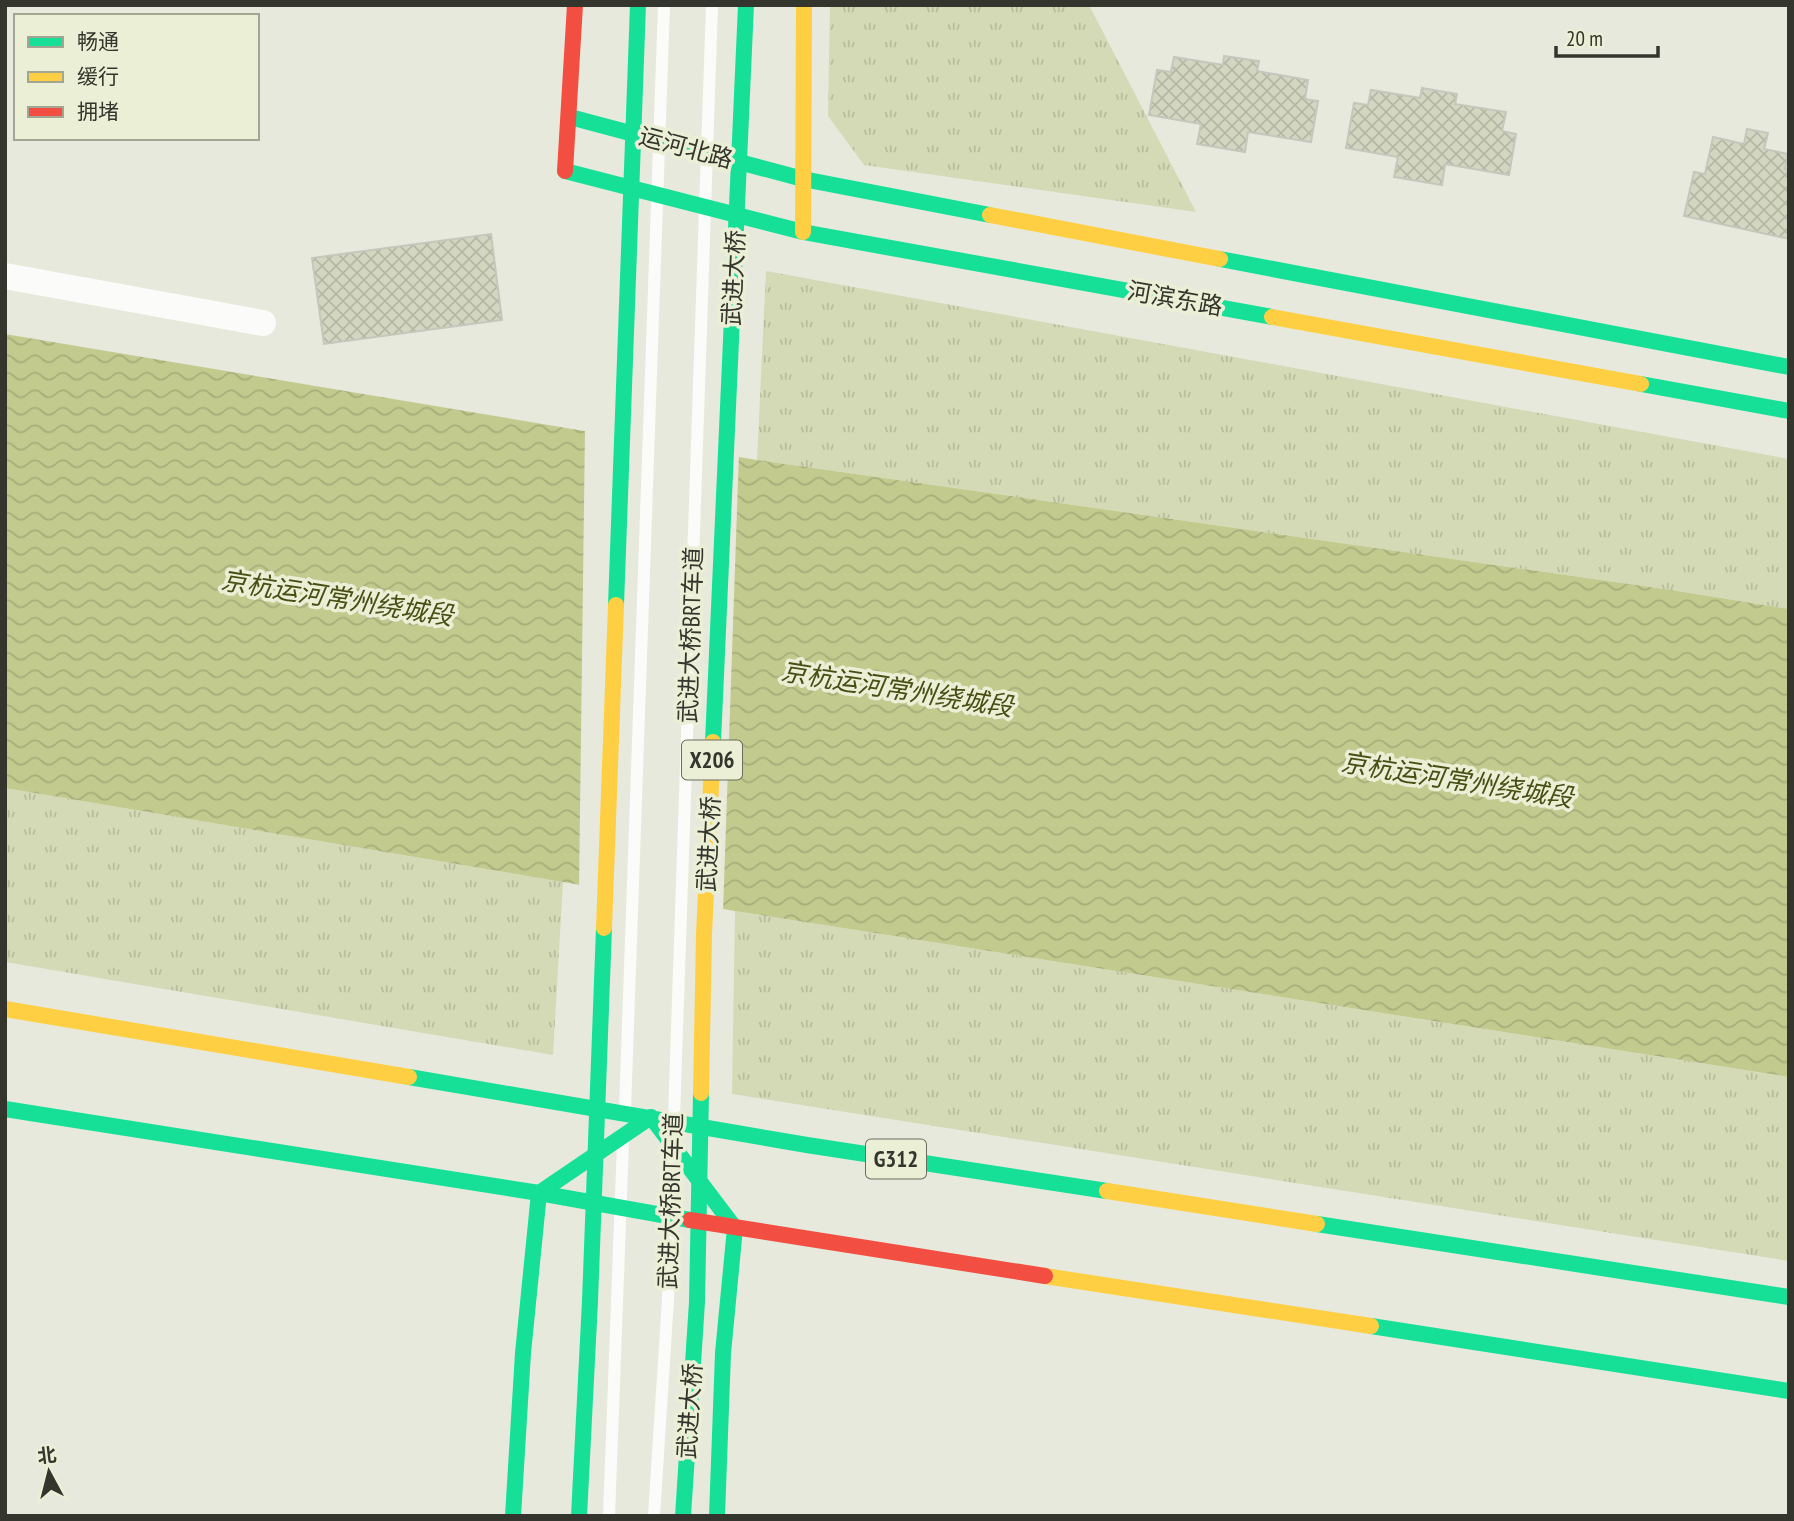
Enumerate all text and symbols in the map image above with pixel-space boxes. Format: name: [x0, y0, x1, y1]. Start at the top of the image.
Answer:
legend: [14, 14, 259, 140]
scale bar: [1556, 14, 1658, 58]
text: 20 m: [1566, 25, 1603, 52]
text: 畅通: [77, 28, 119, 55]
text: 缓行: [77, 63, 119, 90]
text: 拥堵: [77, 98, 119, 125]
street label: 运河北路: [636, 120, 737, 175]
street label: 武进大桥: [716, 229, 751, 327]
street label: 河滨东路: [1125, 275, 1225, 322]
street label: 武进大桥BRT车道: [672, 546, 709, 724]
water label: 京杭运河常州绕城段: [219, 563, 458, 633]
water label: 京杭运河常州绕城段: [779, 654, 1018, 724]
road number: X206: [682, 740, 742, 780]
water label: 京杭运河常州绕城段: [1339, 745, 1578, 815]
street label: 武进大桥: [691, 795, 726, 893]
street label: 武进大桥BRT车道: [652, 1112, 689, 1290]
road number: G312: [866, 1140, 926, 1178]
street label: 武进大桥: [671, 1362, 708, 1460]
north arrow: [14, 1437, 84, 1507]
text: 北: [36, 1442, 58, 1468]

